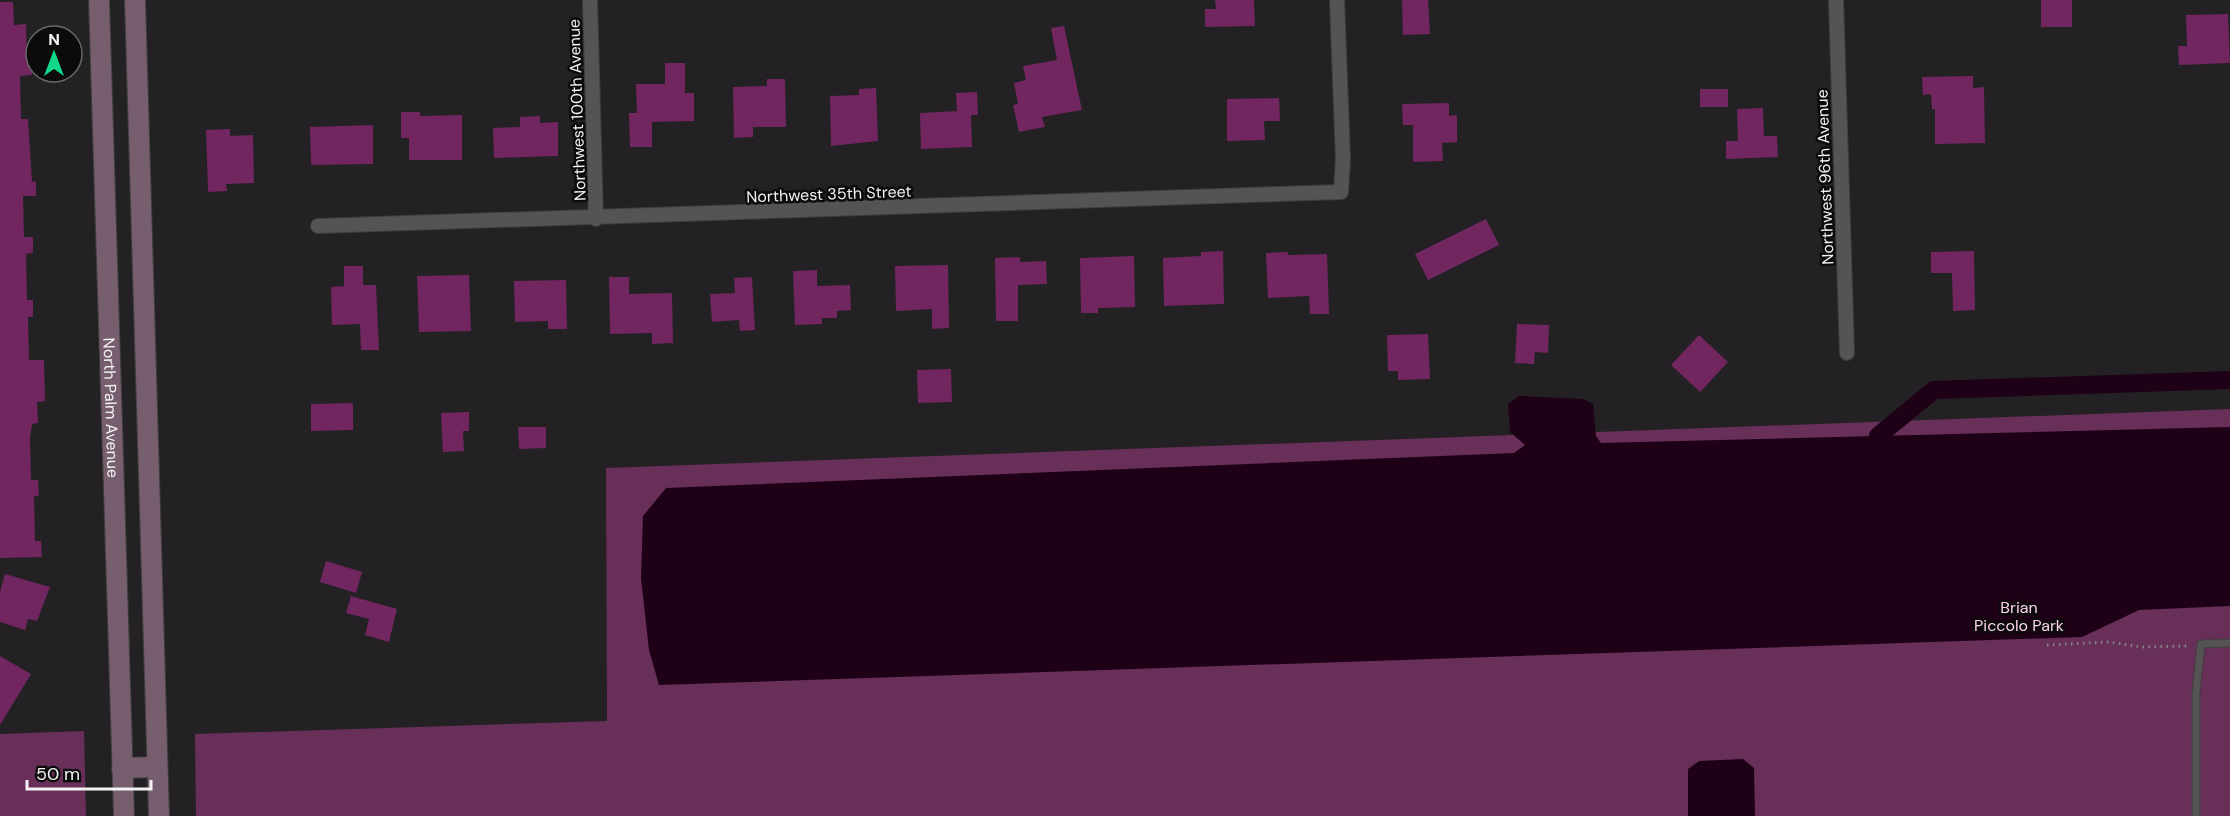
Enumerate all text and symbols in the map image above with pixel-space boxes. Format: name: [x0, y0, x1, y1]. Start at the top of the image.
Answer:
street label: Northwest 100th Avenue: [563, 19, 591, 201]
north arrow: [24, 24, 84, 84]
text: N: [48, 29, 60, 50]
street label: Northwest 96th Avenue: [1811, 89, 1839, 265]
street label: Northwest 35th Street: [746, 181, 912, 207]
street label: North Palm Avenue: [99, 337, 124, 478]
park label: Brian Piccolo Park: [1974, 597, 2064, 636]
scale bar: [27, 753, 152, 791]
text: 50 m: [36, 762, 80, 786]

